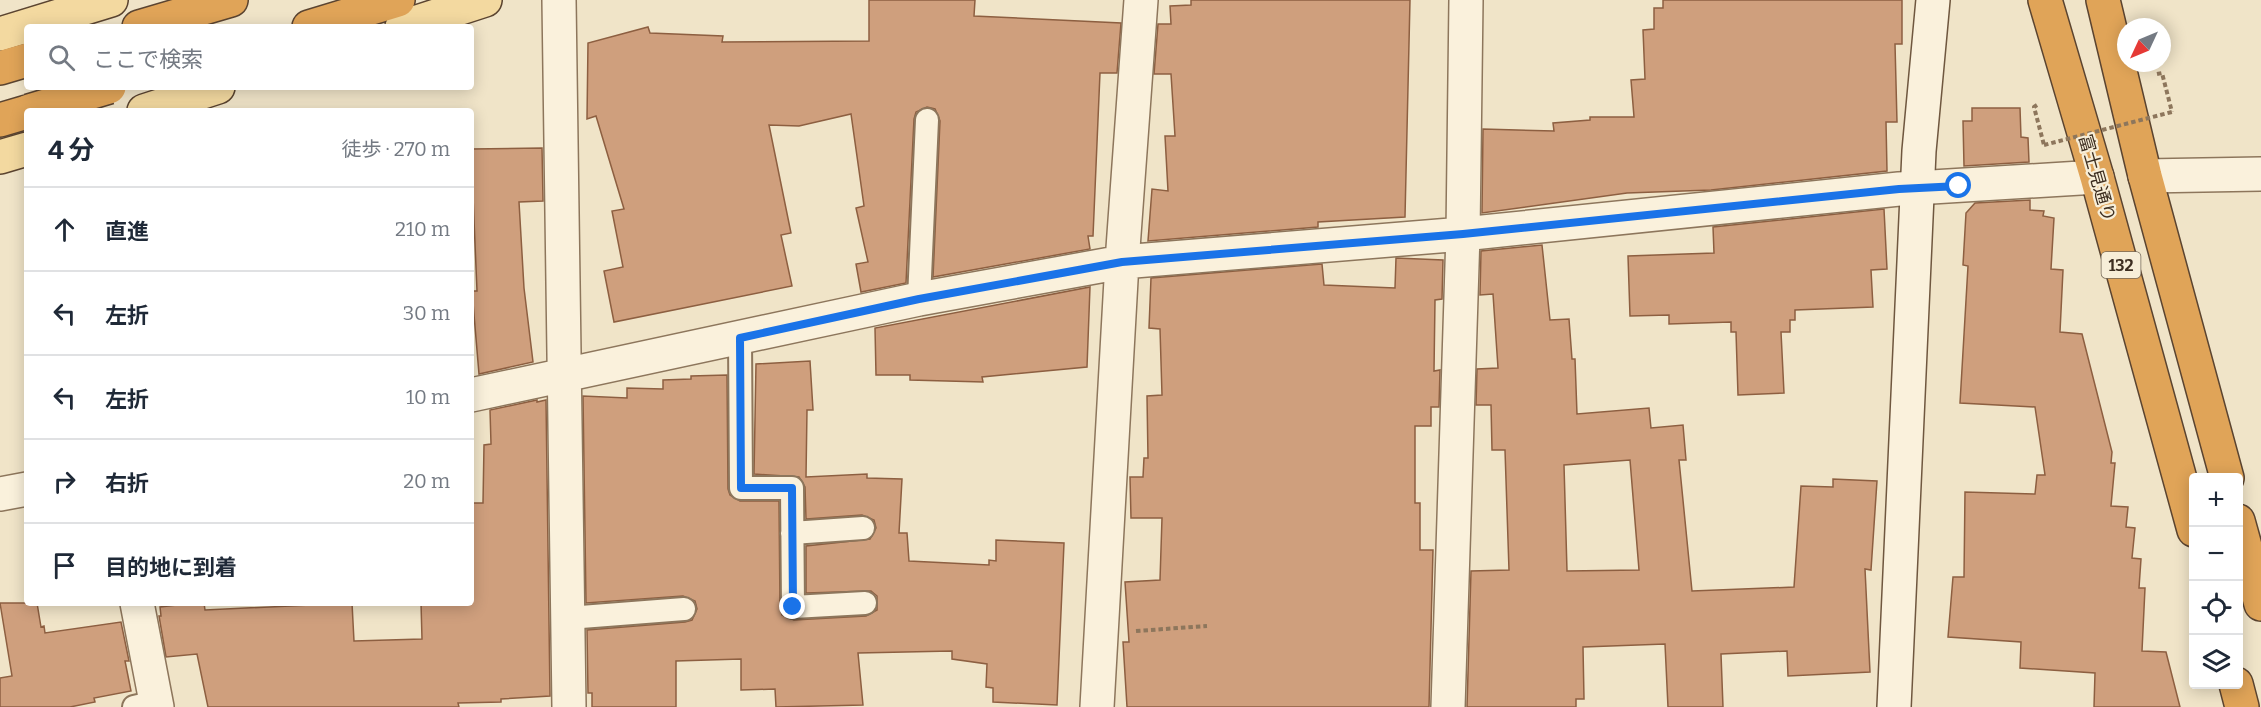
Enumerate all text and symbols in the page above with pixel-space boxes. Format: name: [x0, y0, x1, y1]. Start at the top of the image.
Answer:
north arrow: [2117, 18, 2171, 72]
search box: [24, 24, 474, 90]
icon: search: [45, 41, 78, 74]
text: ここで検索: [93, 46, 203, 73]
street label: 富士見通り: [2074, 132, 2120, 224]
text: 4 分: [48, 135, 95, 166]
text: 徒歩 · 270 m: [342, 137, 450, 161]
route start: [1945, 172, 1971, 198]
icon: ahead: [48, 213, 81, 246]
text: 210 m: [395, 217, 450, 241]
text: 直進: [105, 218, 149, 245]
road number: 132: [2102, 252, 2140, 278]
icon: left: [48, 297, 81, 330]
text: 30 m: [403, 301, 450, 325]
text: 左折: [105, 302, 149, 329]
icon: left: [48, 381, 81, 414]
text: 10 m: [406, 385, 450, 409]
text: 左折: [105, 386, 149, 413]
icon: right: [48, 465, 81, 498]
text: 20 m: [403, 469, 450, 493]
text: 右折: [105, 470, 149, 497]
map controls: [2189, 473, 2243, 689]
button: +: [2189, 473, 2243, 527]
button: −: [2189, 527, 2243, 581]
icon: arrive: [48, 549, 81, 582]
text: 目的地に到着: [105, 554, 237, 581]
button: locate: [2189, 581, 2243, 635]
route end: [779, 593, 805, 619]
button: layers: [2189, 635, 2243, 689]

